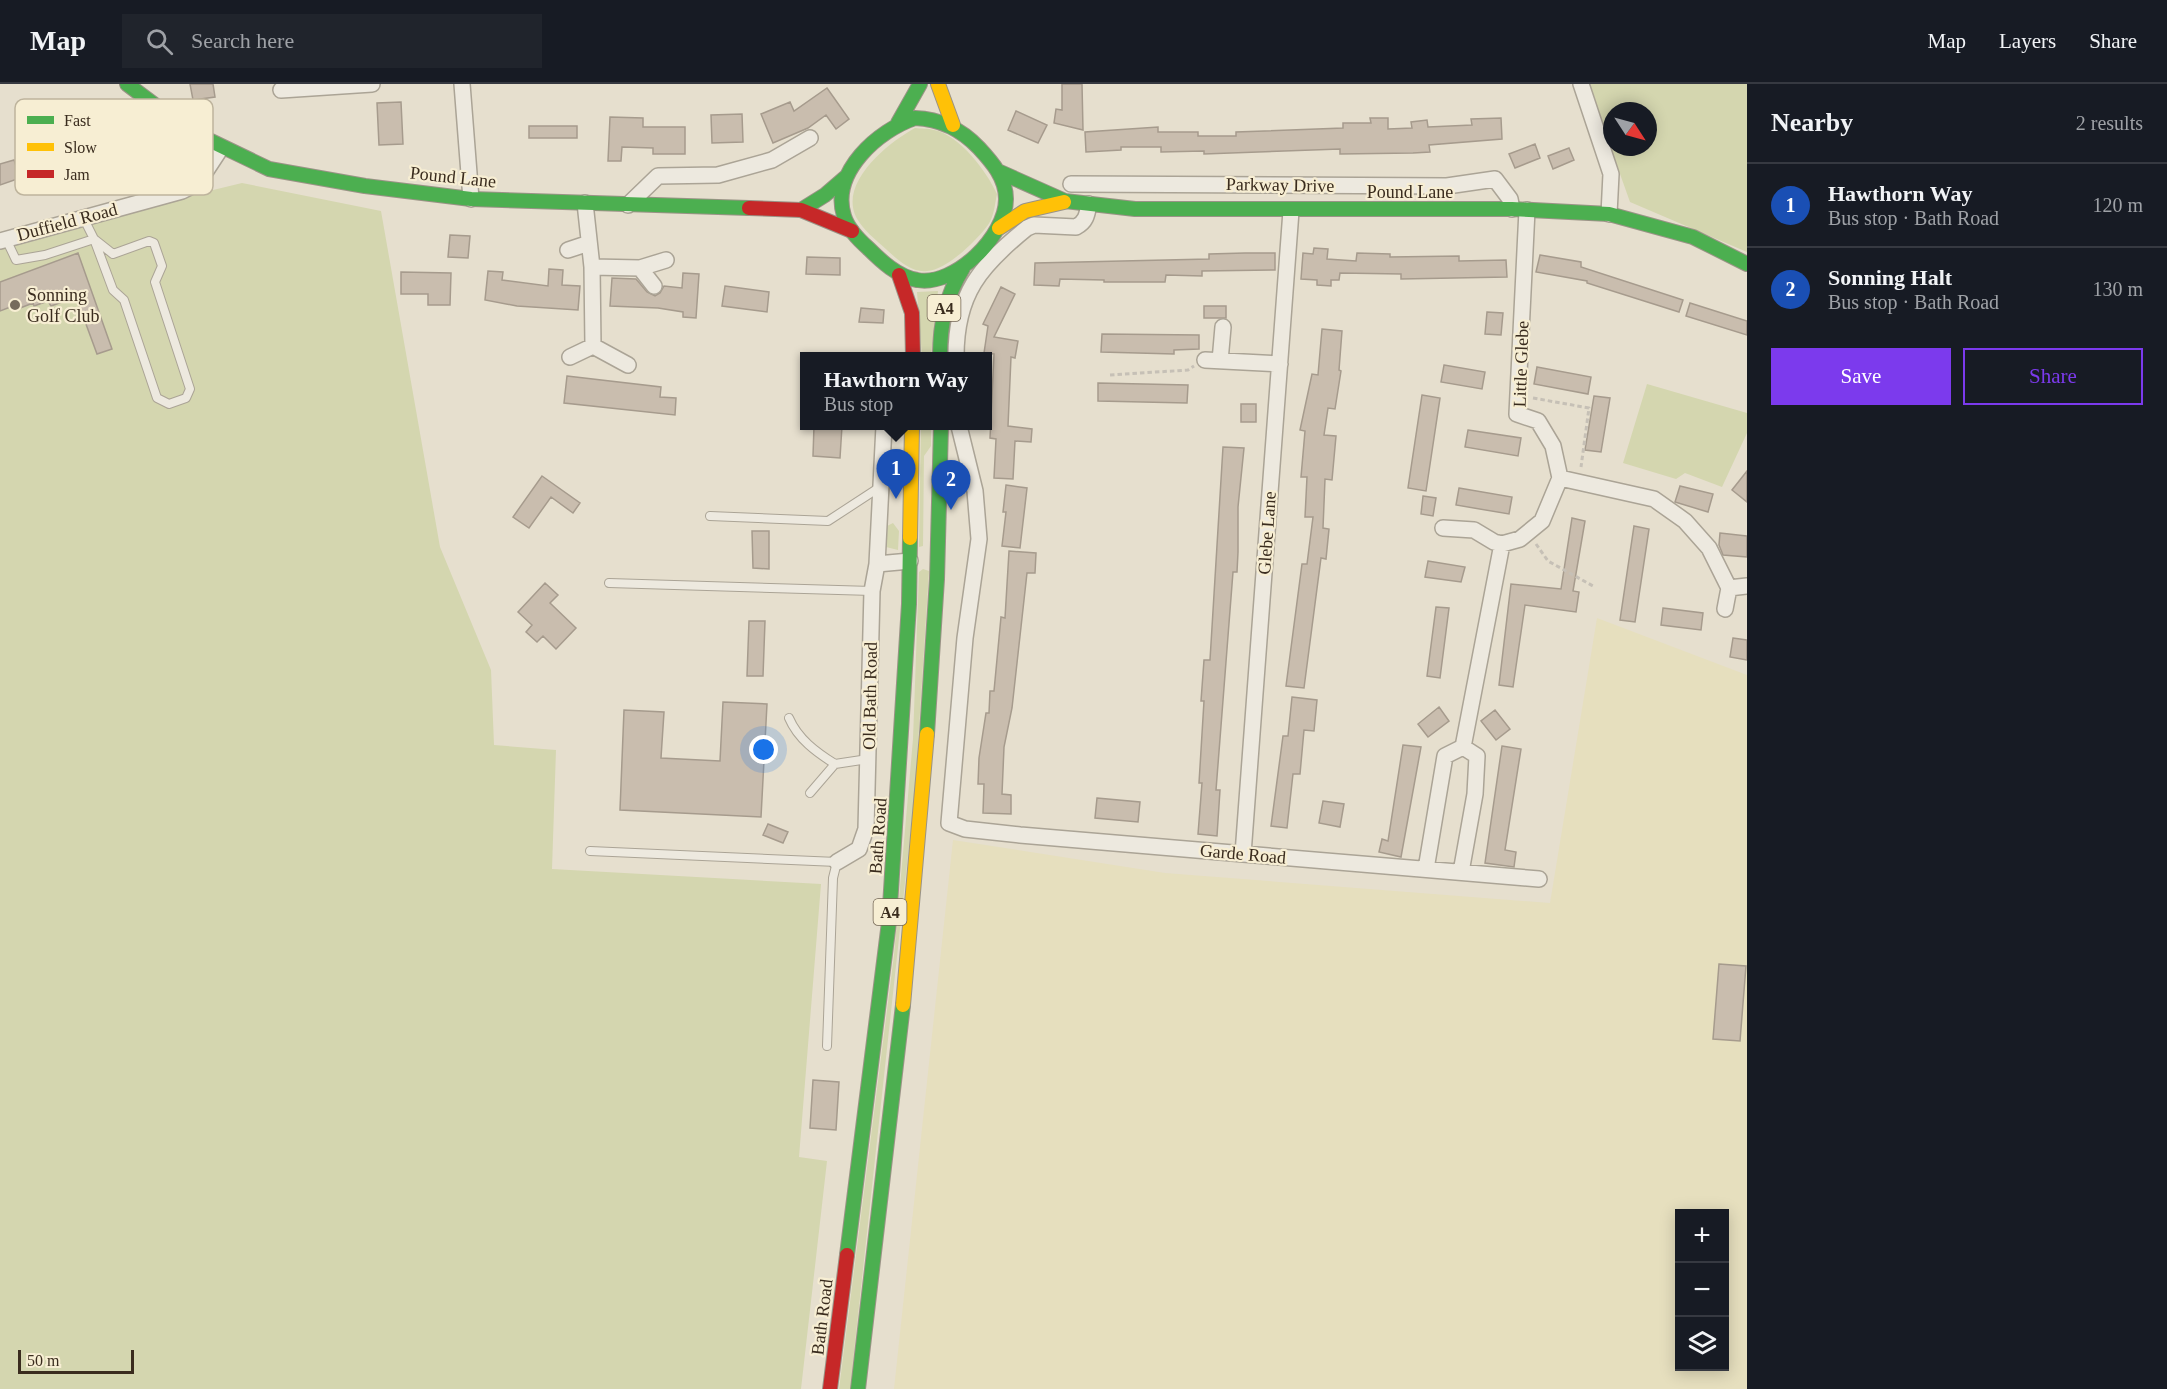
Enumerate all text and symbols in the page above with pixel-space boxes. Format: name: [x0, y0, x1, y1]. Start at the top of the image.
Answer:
search box: [122, 14, 542, 68]
text: Map: [30, 25, 86, 56]
icon: search: [143, 25, 176, 58]
text: Search here: [191, 28, 294, 53]
text: Map: [1928, 29, 1966, 53]
text: Layers: [1999, 29, 2056, 53]
text: Share: [2089, 29, 2137, 53]
legend: [15, 99, 213, 195]
north arrow: [1603, 102, 1657, 156]
text: Nearby: [1771, 108, 1853, 137]
text: Fast: [64, 112, 91, 129]
text: 2 results: [2076, 112, 2143, 134]
text: Slow: [64, 139, 97, 156]
street label: Pound Lane: [409, 163, 497, 191]
text: Jam: [64, 166, 90, 183]
street label: Parkway Drive: [1226, 174, 1334, 196]
text: Hawthorn Way: [1828, 181, 1972, 206]
street label: Pound Lane: [1367, 182, 1453, 202]
text: 1: [1786, 194, 1796, 216]
text: 120 m: [2092, 194, 2143, 216]
street label: Duffield Road: [15, 199, 119, 245]
text: Bus stop · Bath Road: [1828, 207, 1999, 229]
text: Sonning Halt: [1828, 265, 1952, 290]
text: 2: [1786, 278, 1796, 300]
text: 130 m: [2092, 278, 2143, 300]
place label: Sonning Golf Club: [27, 285, 100, 326]
text: Bus stop · Bath Road: [1828, 291, 1999, 313]
road number: A4: [928, 295, 960, 321]
marker: Sonning Golf Club: [8, 298, 22, 312]
street label: Little Glebe: [1509, 320, 1533, 408]
button: Save: [1771, 348, 1951, 405]
button: Share: [1963, 348, 2143, 405]
popup: [800, 352, 992, 430]
text: Hawthorn Way: [824, 367, 968, 392]
text: Bus stop: [824, 393, 893, 415]
pin: 1: [876, 450, 916, 499]
pin: 2: [932, 460, 970, 510]
street label: Glebe Lane: [1254, 491, 1280, 575]
street label: Old Bath Road: [859, 642, 881, 750]
your location: [749, 735, 778, 764]
street label: Bath Road: [865, 797, 891, 875]
street label: Garde Road: [1199, 840, 1287, 868]
road number: A4: [874, 899, 906, 925]
map controls: [1675, 1209, 1729, 1371]
button: +: [1675, 1209, 1729, 1263]
button: −: [1675, 1263, 1729, 1317]
street label: Bath Road: [807, 1278, 837, 1356]
button: layers: [1675, 1317, 1729, 1371]
scale bar: [18, 1347, 134, 1374]
text: 50 m: [27, 1352, 59, 1369]

